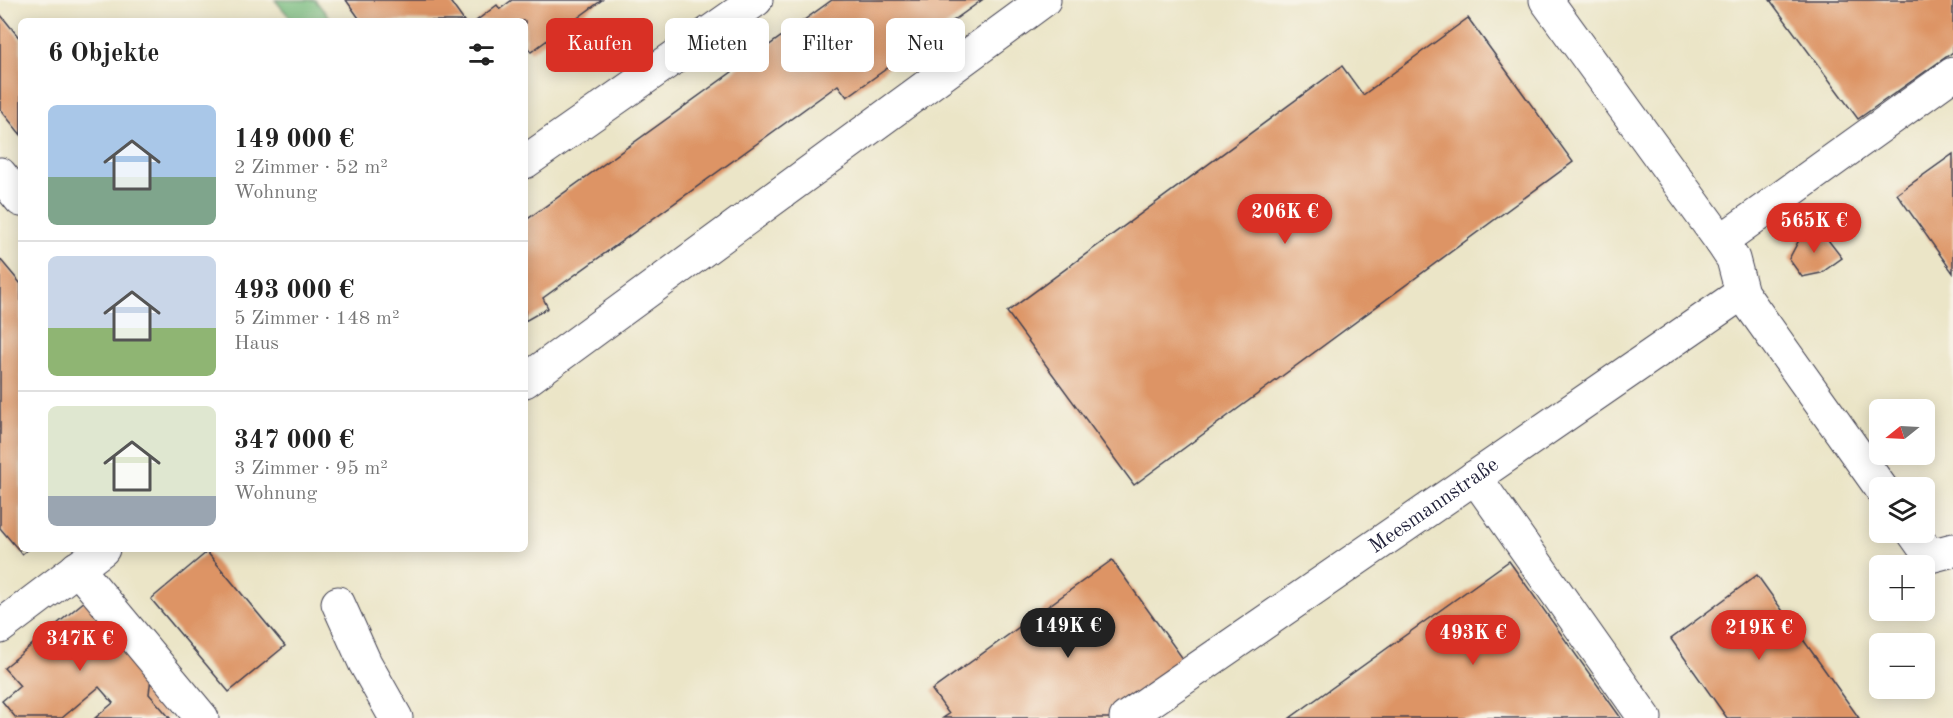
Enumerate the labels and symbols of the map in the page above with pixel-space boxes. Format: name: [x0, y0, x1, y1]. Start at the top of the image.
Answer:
pin: 206K €: [1236, 194, 1334, 245]
pin: 565K €: [1765, 203, 1863, 254]
north arrow: [1869, 399, 1935, 465]
street label: Meesmannstraße: [1365, 454, 1502, 557]
pin: 149K €: [1019, 608, 1117, 659]
pin: 219K €: [1710, 610, 1808, 661]
pin: 493K €: [1424, 615, 1522, 666]
pin: 347K €: [31, 621, 129, 672]

